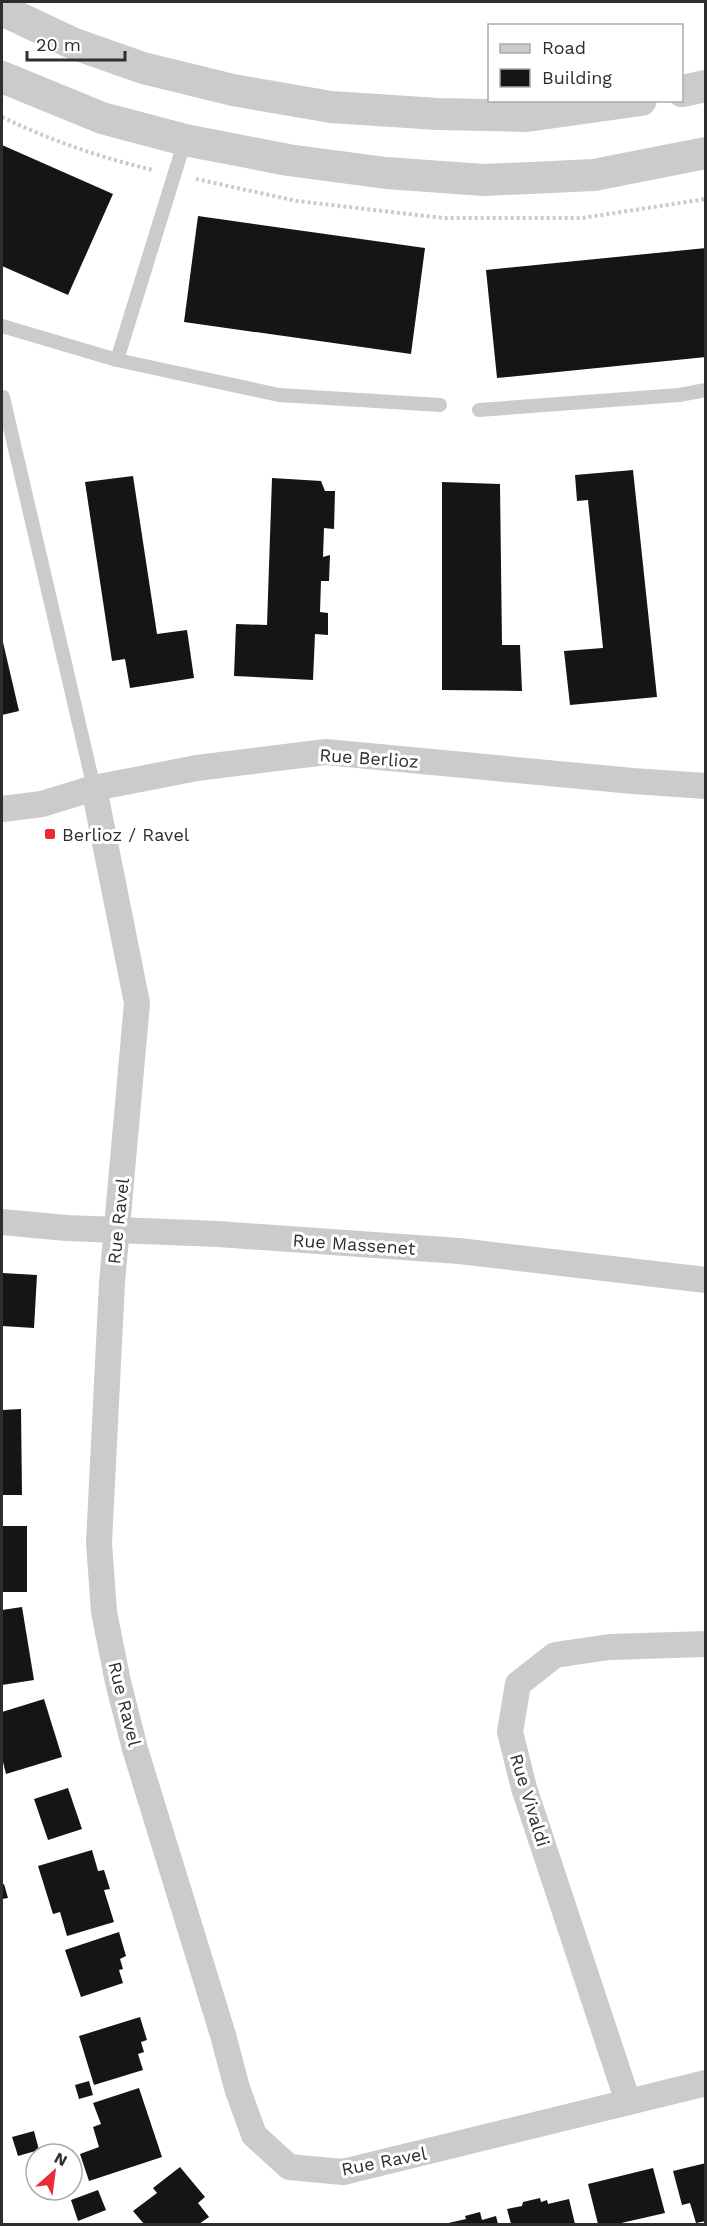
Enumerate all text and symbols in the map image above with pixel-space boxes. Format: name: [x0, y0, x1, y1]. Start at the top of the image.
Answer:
scale bar: [27, 24, 124, 62]
legend: [488, 24, 683, 102]
text: 20 m: [36, 34, 81, 55]
text: Road: [542, 37, 586, 58]
text: Building: [542, 67, 612, 88]
street label: Rue Berlioz: [319, 744, 419, 772]
place label: Berlioz / Ravel: [62, 824, 190, 845]
marker: Berlioz / Ravel: [43, 827, 57, 841]
street label: Rue Ravel: [103, 1176, 133, 1265]
street label: Rue Massenet: [292, 1229, 417, 1259]
street label: Rue Ravel: [104, 1659, 146, 1749]
street label: Rue Vivaldi: [506, 1751, 554, 1849]
north arrow: [24, 2142, 84, 2202]
street label: Rue Ravel: [340, 2142, 429, 2180]
text: N: [51, 2148, 71, 2170]

